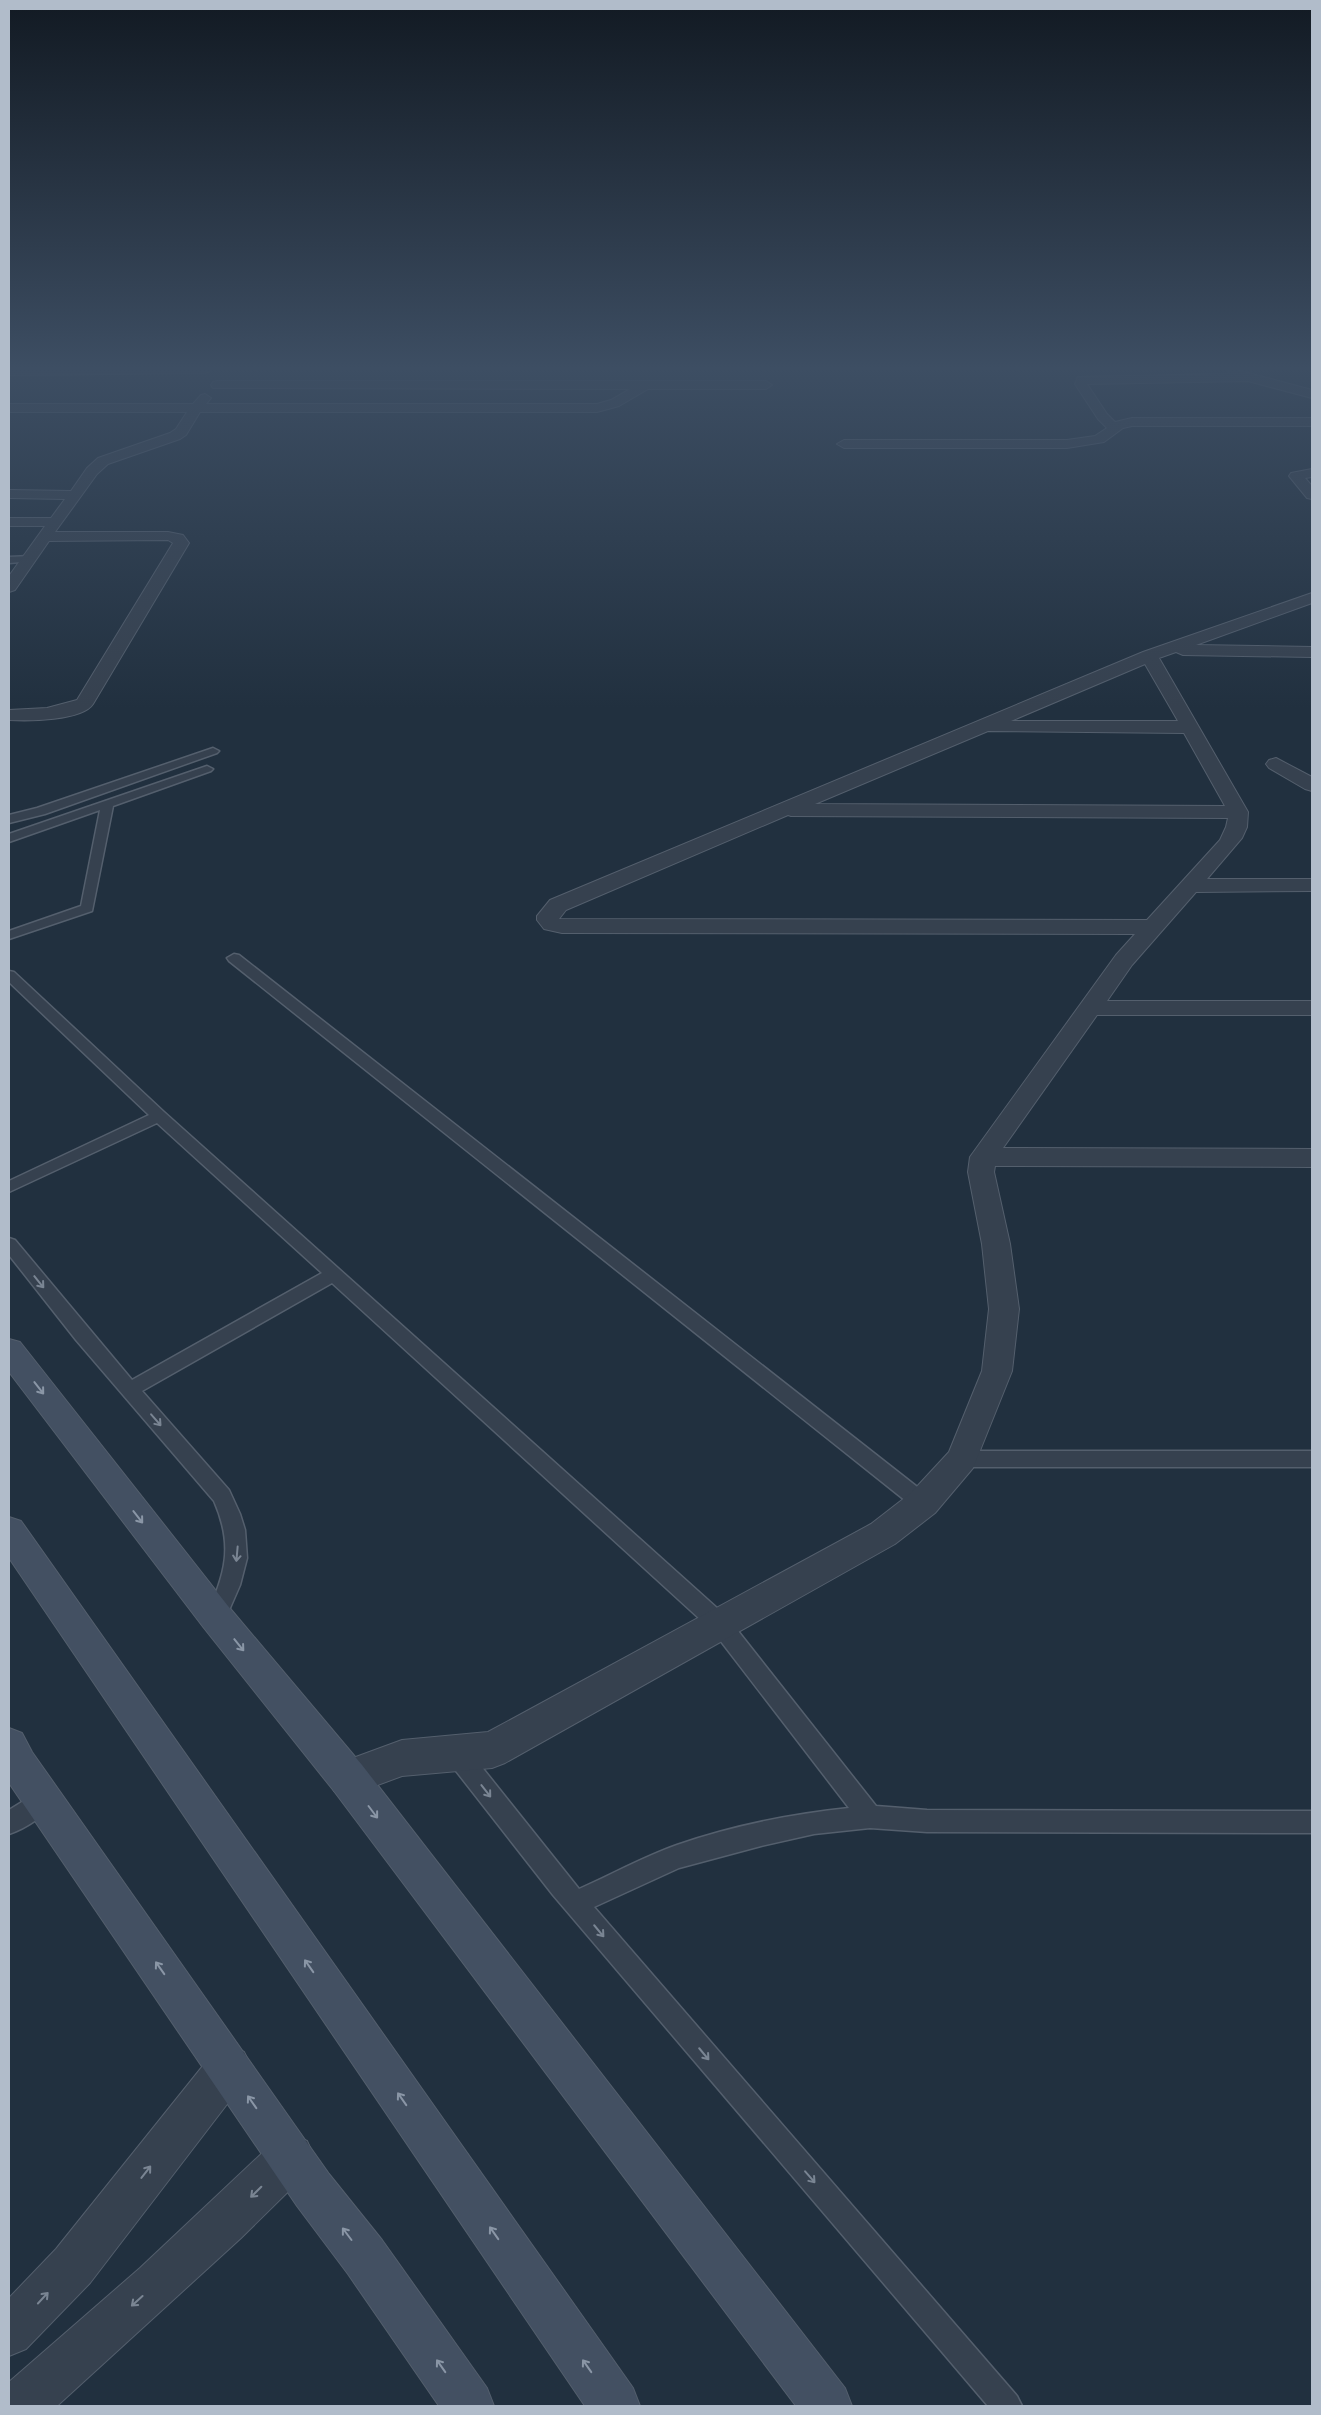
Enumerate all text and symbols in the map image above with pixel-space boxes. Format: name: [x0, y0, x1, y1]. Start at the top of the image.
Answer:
one-way arrow: [34, 1275, 45, 1288]
one-way arrow: [33, 1381, 44, 1394]
one-way arrow: [150, 1413, 161, 1426]
one-way arrow: [133, 1510, 144, 1523]
one-way arrow: [232, 1546, 242, 1562]
one-way arrow: [233, 1638, 244, 1651]
one-way arrow: [480, 1784, 491, 1797]
one-way arrow: [368, 1805, 379, 1818]
one-way arrow: [593, 1924, 604, 1937]
one-way arrow: [304, 1959, 314, 1973]
one-way arrow: [155, 1961, 165, 1975]
one-way arrow: [698, 2048, 710, 2061]
one-way arrow: [397, 2093, 407, 2107]
one-way arrow: [247, 2095, 258, 2109]
one-way arrow: [141, 2166, 152, 2179]
one-way arrow: [804, 2171, 816, 2184]
one-way arrow: [250, 2185, 262, 2198]
one-way arrow: [489, 2226, 499, 2240]
one-way arrow: [342, 2227, 352, 2241]
one-way arrow: [37, 2291, 49, 2304]
one-way arrow: [130, 2295, 143, 2307]
one-way arrow: [436, 2359, 446, 2373]
one-way arrow: [582, 2360, 592, 2374]

